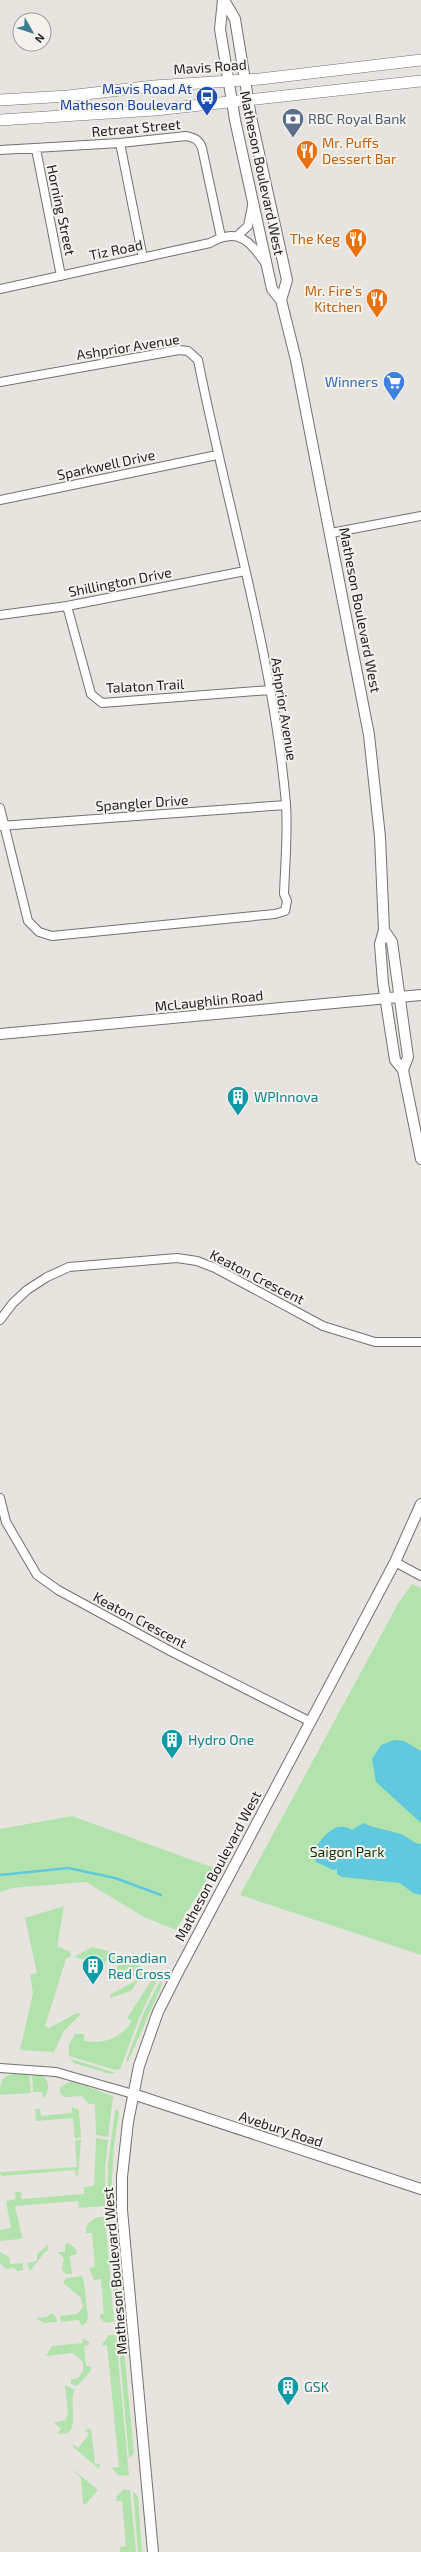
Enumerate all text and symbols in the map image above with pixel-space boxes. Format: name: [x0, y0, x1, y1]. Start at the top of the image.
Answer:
north arrow: [12, 12, 52, 52]
text: N: [33, 31, 48, 46]
street label: Mavis Road: [173, 55, 247, 78]
place label: Mavis Road At Matheson Boulevard: [60, 80, 192, 113]
bus stop icon: Mavis Road At Matheson Boulevard: [194, 84, 220, 117]
street label: Matheson Boulevard West: [237, 89, 288, 257]
bank icon: RBC Royal Bank: [280, 106, 306, 139]
place label: RBC Royal Bank: [308, 110, 406, 127]
street label: Retreat Street: [91, 115, 181, 140]
place label: Mr. Puffs Dessert Bar: [322, 134, 397, 167]
restaurant icon: Mr. Puffs Dessert Bar: [294, 138, 320, 171]
street label: Horning Street: [44, 163, 79, 257]
restaurant icon: The Keg: [343, 226, 369, 259]
place label: The Keg: [290, 230, 340, 247]
street label: Tiz Road: [88, 236, 144, 263]
place label: Mr. Fire’s Kitchen: [305, 282, 362, 315]
restaurant icon: Mr. Fire’s Kitchen: [364, 286, 390, 319]
street label: Ashprior Avenue: [75, 330, 181, 363]
supermarket icon: Winners: [381, 369, 407, 402]
place label: Winners: [325, 373, 378, 390]
street label: Sparkwell Drive: [55, 446, 156, 483]
street label: Matheson Boulevard West: [336, 526, 385, 694]
street label: Shillington Drive: [67, 563, 173, 600]
street label: Ashprior Avenue: [268, 656, 301, 762]
street label: Talaton Trail: [105, 675, 185, 696]
street label: Spangler Drive: [95, 791, 189, 814]
street label: McLaughlin Road: [154, 986, 264, 1015]
building icon: WPInnova: [225, 1084, 251, 1117]
place label: WPInnova: [254, 1088, 318, 1105]
street label: Keaton Crescent: [207, 1245, 307, 1308]
street label: Keaton Crescent: [91, 1588, 190, 1651]
building icon: Hydro One: [159, 1727, 185, 1760]
place label: Hydro One: [188, 1731, 254, 1748]
street label: Matheson Boulevard West: [171, 1788, 264, 1944]
park label: Saigon Park: [310, 1843, 384, 1860]
place label: Canadian Red Cross: [108, 1949, 171, 1982]
building icon: Canadian Red Cross: [80, 1953, 106, 1986]
street label: Avebury Road: [237, 2107, 325, 2150]
street label: Matheson Boulevard West: [99, 2187, 130, 2355]
building icon: GSK: [275, 2374, 301, 2407]
place label: GSK: [304, 2378, 330, 2395]

